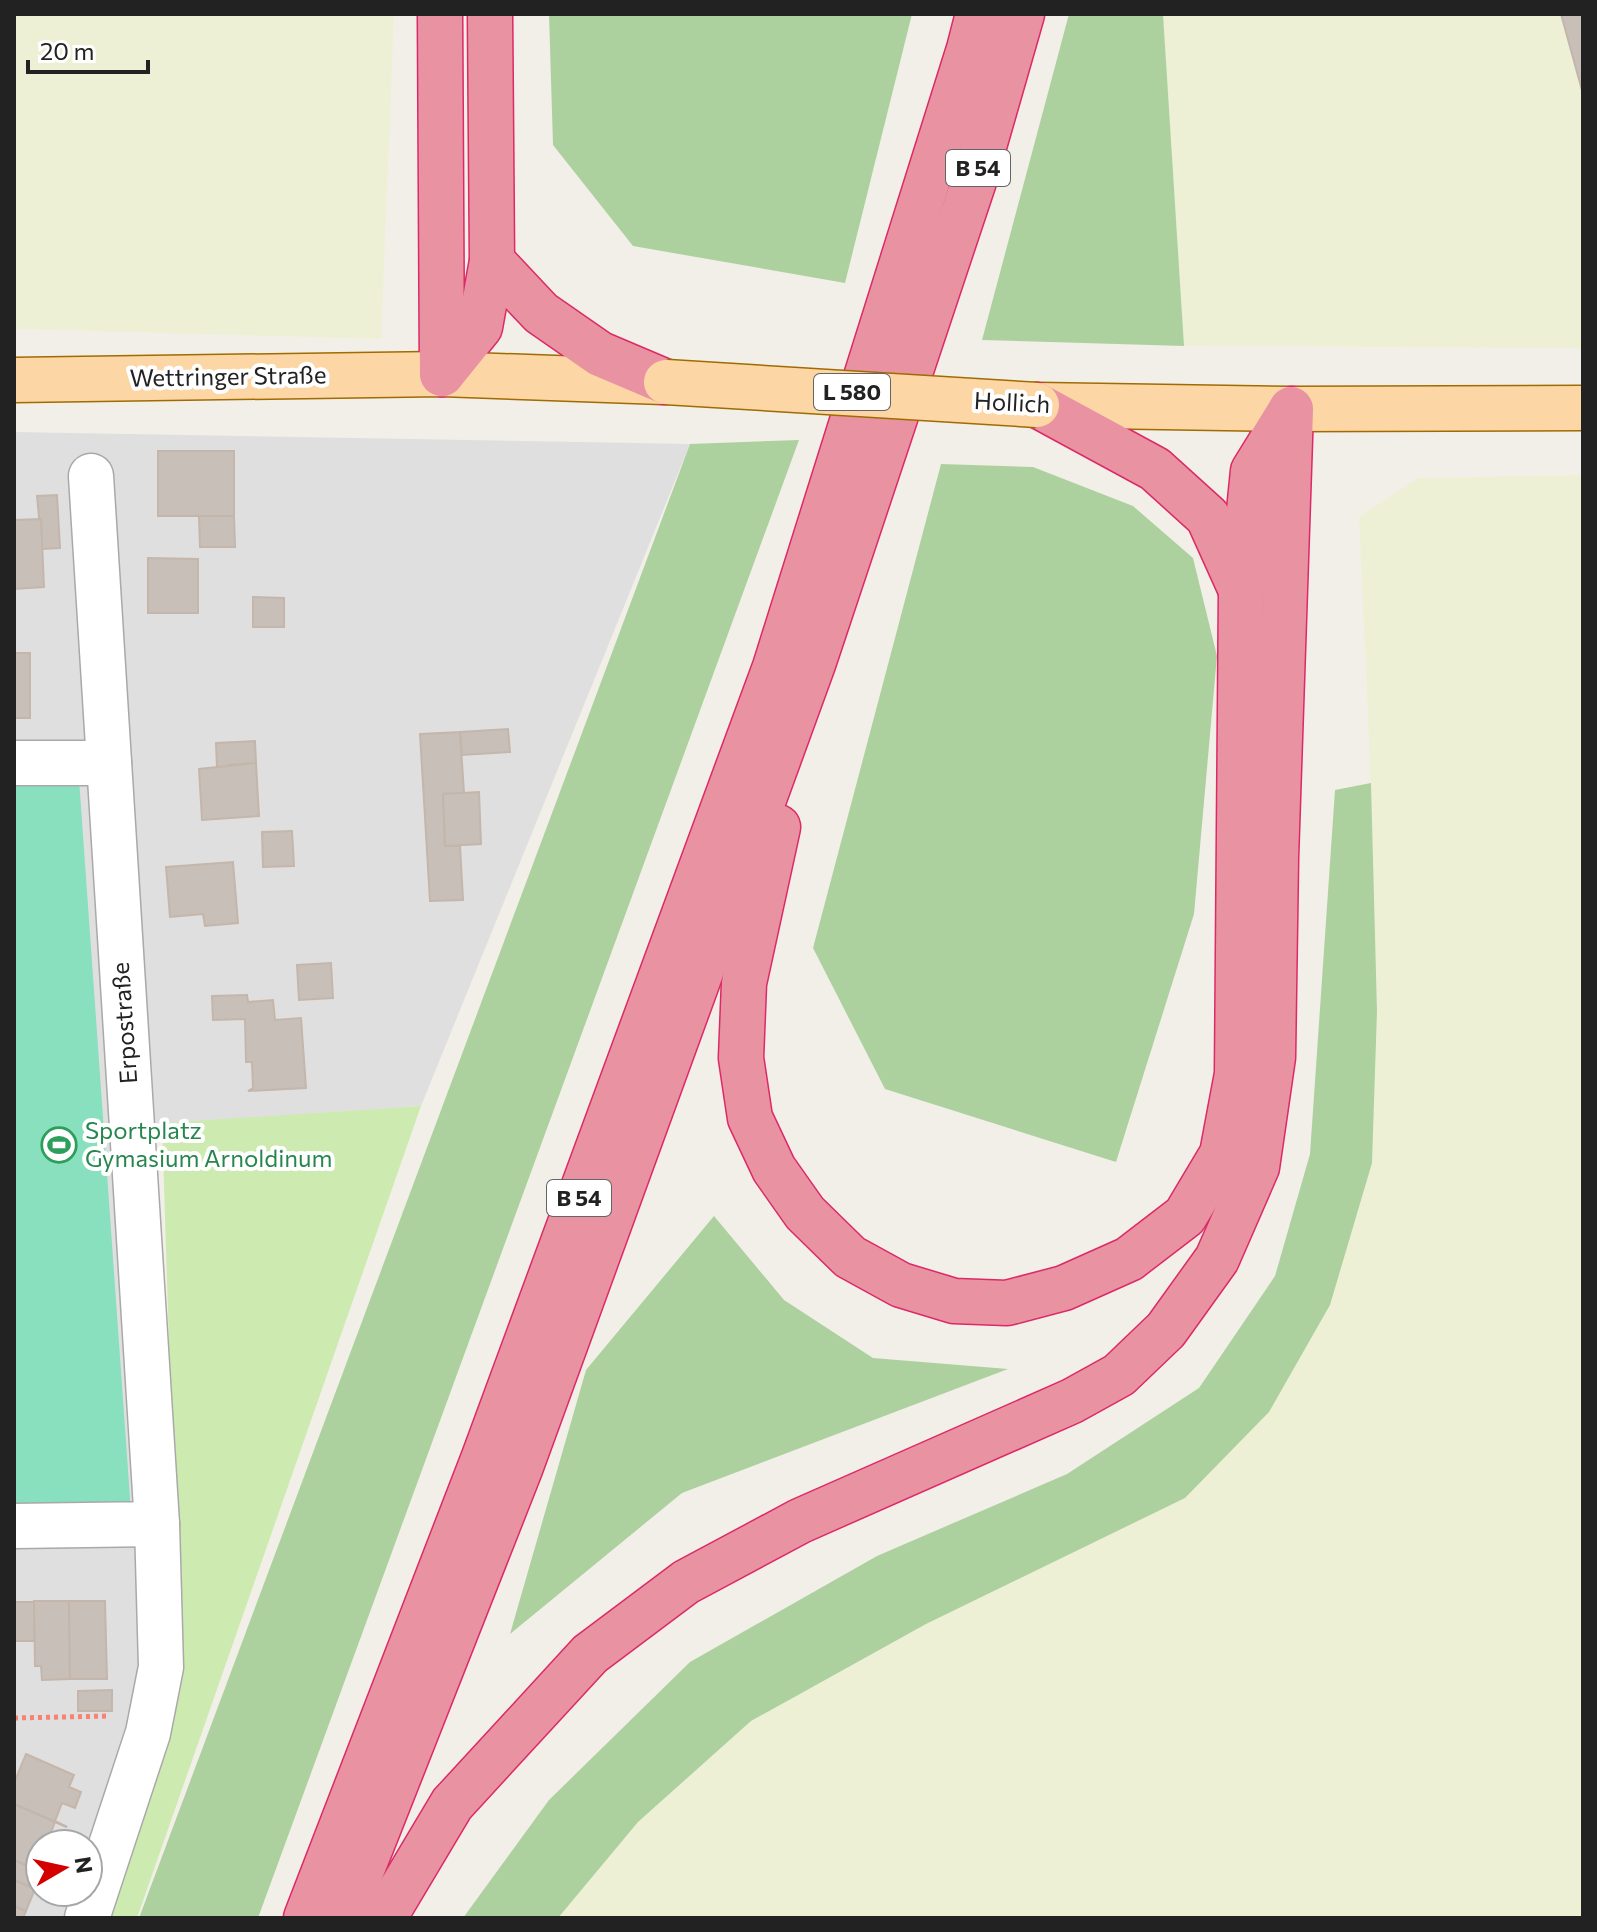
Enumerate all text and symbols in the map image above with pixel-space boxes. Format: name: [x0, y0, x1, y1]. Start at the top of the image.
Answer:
scale bar: [28, 24, 148, 74]
text: 20 m: [40, 36, 94, 65]
road number: B 54: [946, 150, 1010, 186]
street label: Wettringer Straße: [129, 359, 327, 392]
road number: L 580: [814, 374, 890, 410]
street label: Hollich: [973, 385, 1051, 418]
street label: Erpostraße: [105, 961, 142, 1085]
place label: Sportplatz Gymasium Arnoldinum: [85, 1115, 332, 1172]
sports icon: Sportplatz Gymasium Arnoldinum: [40, 1126, 78, 1164]
road number: B 54: [547, 1180, 611, 1216]
north arrow: [24, 1828, 104, 1908]
text: N: [70, 1855, 99, 1875]

